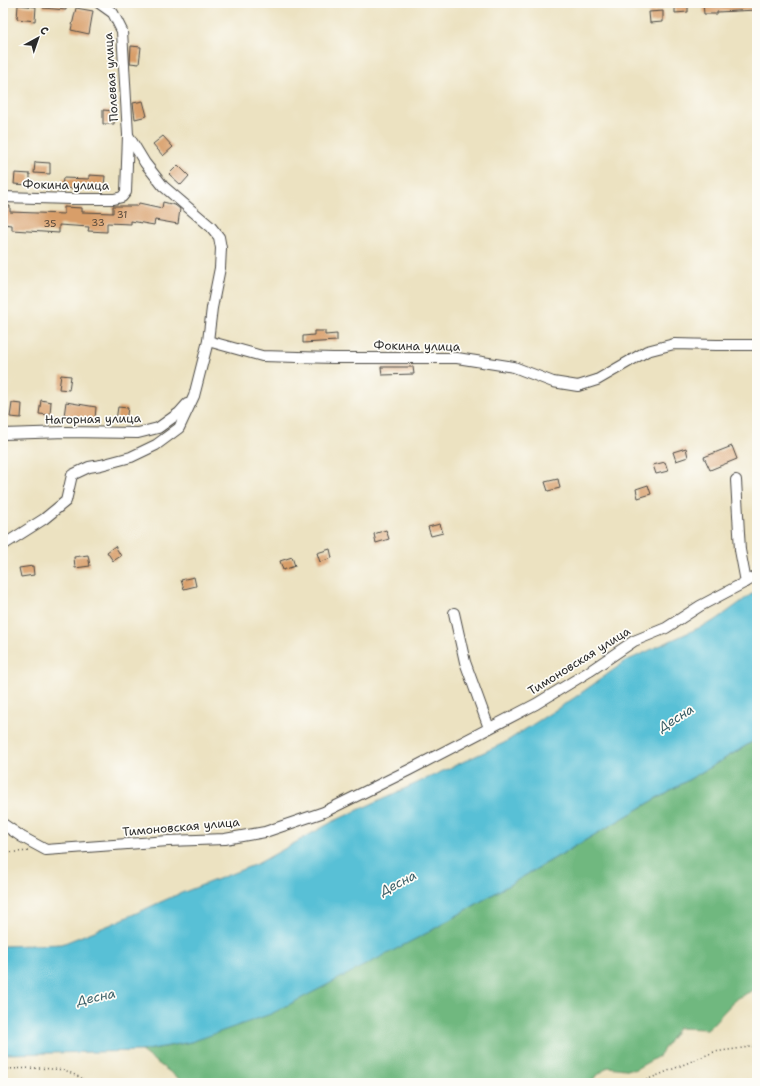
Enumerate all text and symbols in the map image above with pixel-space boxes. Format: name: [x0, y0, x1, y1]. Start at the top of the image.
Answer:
north arrow: [18, 18, 58, 58]
text: С: [37, 23, 52, 39]
street label: Полевая улица: [100, 31, 122, 122]
street label: Фокина улица: [23, 176, 110, 194]
house number: 31: [117, 208, 127, 221]
house number: 33: [91, 216, 105, 229]
house number: 35: [44, 217, 56, 230]
street label: Фокина улица: [374, 337, 461, 355]
street label: Нагорная улица: [45, 410, 142, 428]
street label: Тимоновская улица: [525, 623, 634, 699]
water label: Десна: [654, 700, 697, 736]
street label: Тимоновская улица: [122, 814, 241, 840]
water label: Десна: [376, 867, 419, 900]
water label: Десна: [74, 985, 117, 1010]

